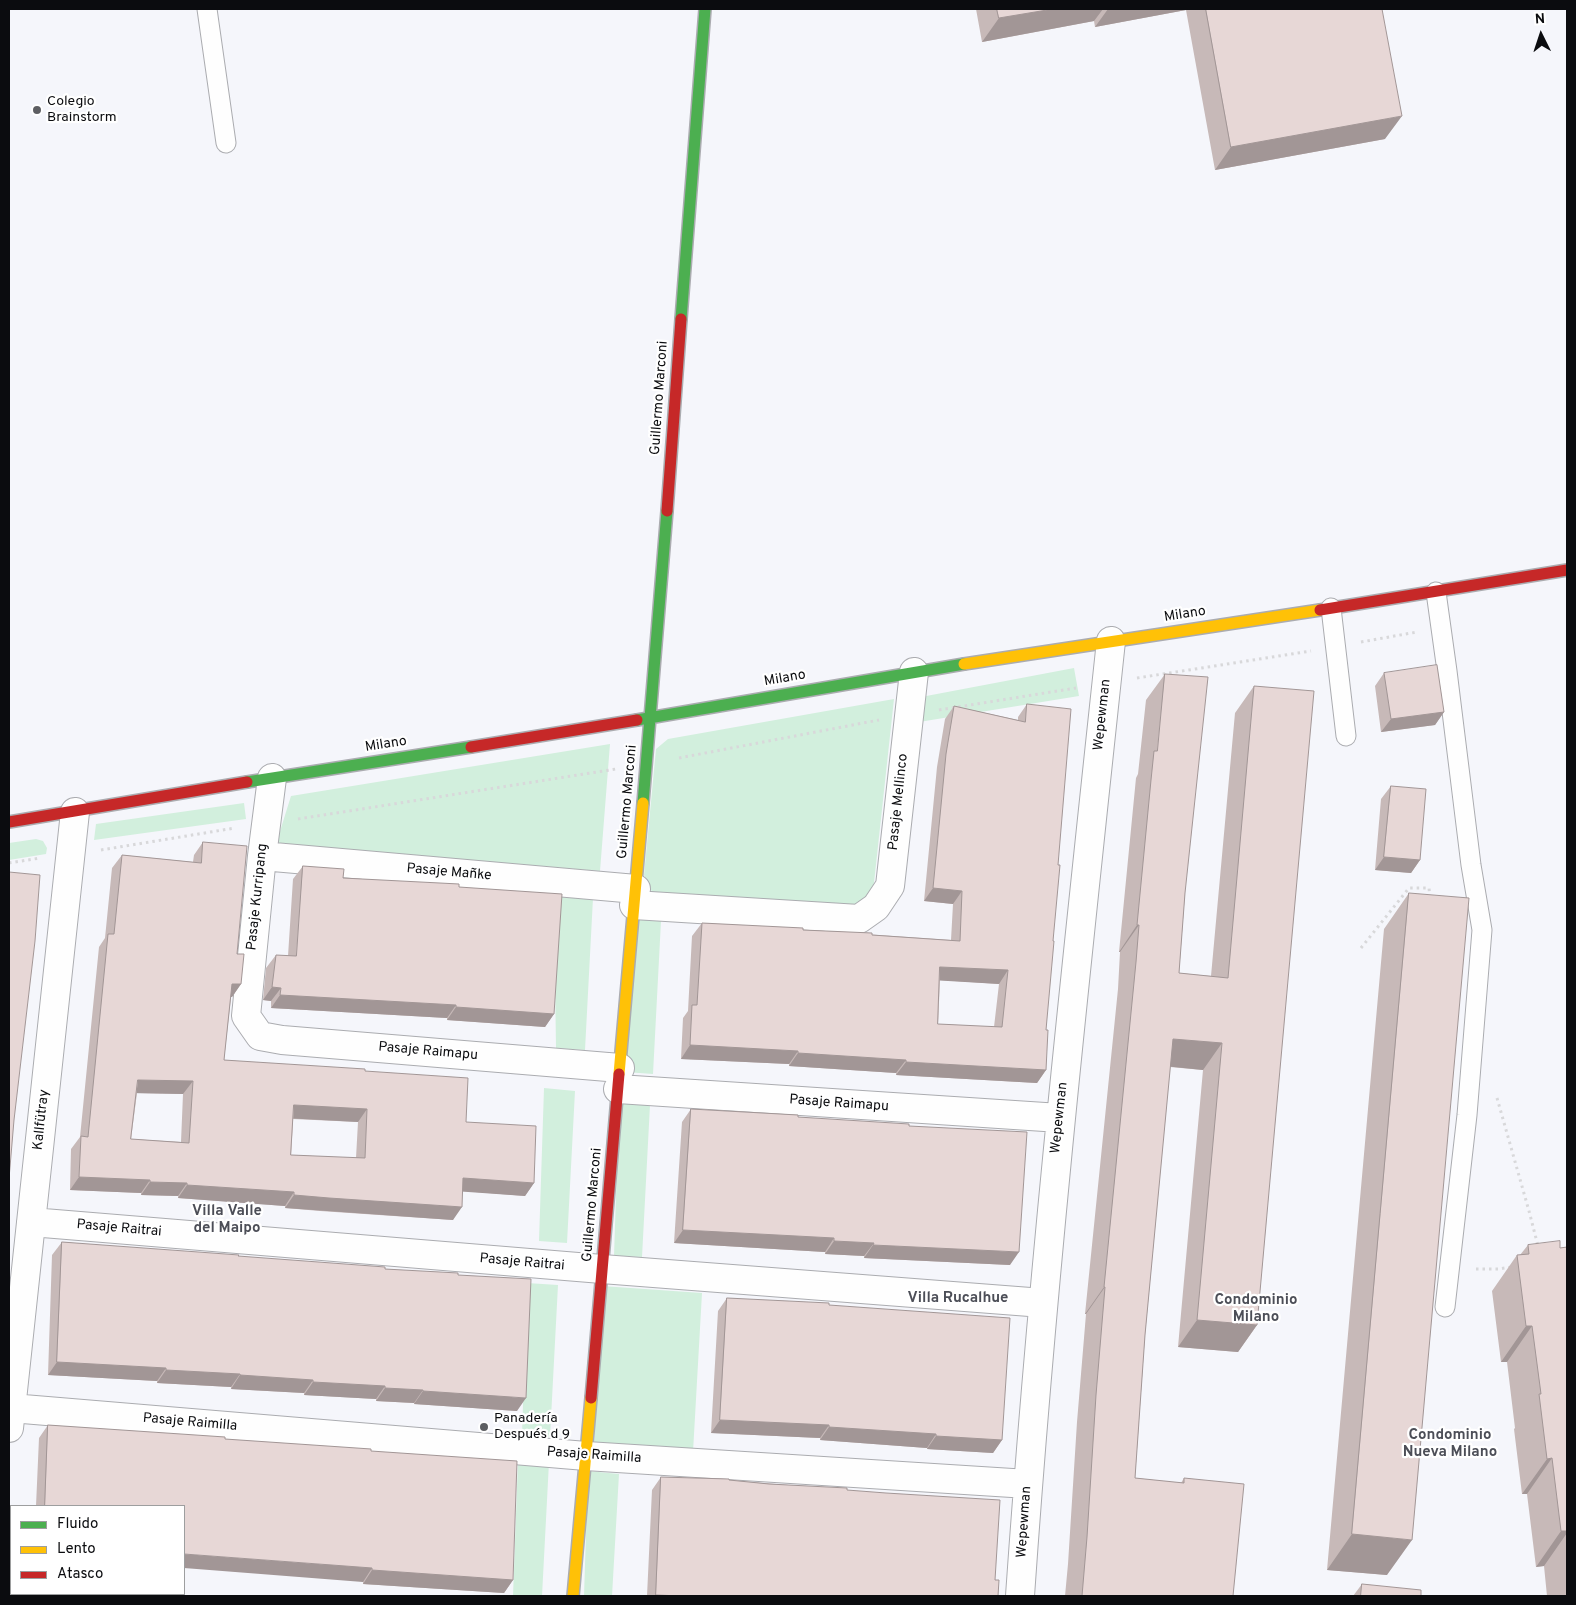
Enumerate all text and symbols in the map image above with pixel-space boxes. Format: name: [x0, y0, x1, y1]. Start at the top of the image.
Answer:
north arrow: [1516, 10, 1566, 60]
text: N: [1534, 11, 1546, 28]
place label: Colegio Brainstorm: [47, 94, 117, 126]
marker: Colegio Brainstorm: [31, 104, 43, 116]
street label: Guillermo Marconi: [648, 340, 672, 456]
street label: Milano: [1163, 603, 1207, 627]
street label: Milano: [763, 667, 807, 691]
street label: Wepewman: [1091, 678, 1115, 752]
street label: Milano: [364, 733, 408, 757]
street label: Guillermo Marconi: [615, 744, 641, 860]
street label: Pasaje Mellinco: [886, 753, 912, 851]
street label: Pasaje Kurripang: [244, 843, 272, 951]
street label: Pasaje Mañke: [406, 861, 492, 885]
street label: Pasaje Raimapu: [378, 1039, 478, 1065]
street label: Wepewman: [1048, 1081, 1072, 1155]
street label: Kallfütray: [30, 1089, 54, 1151]
street label: Pasaje Raimapu: [789, 1092, 889, 1116]
street label: Guillermo Marconi: [580, 1147, 606, 1263]
district label: Villa Valle del Maipo: [192, 1203, 262, 1238]
street label: Pasaje Raitrai: [76, 1217, 162, 1241]
street label: Pasaje Raitrai: [479, 1251, 565, 1275]
district label: Villa Rucalhue: [908, 1290, 1008, 1308]
district label: Condominio Milano: [1215, 1292, 1297, 1327]
street label: Pasaje Raimilla: [142, 1411, 238, 1435]
place label: Panadería Después d 9: [494, 1411, 570, 1444]
marker: Panadería Después d 9: [478, 1421, 490, 1433]
district label: Condominio Nueva Milano: [1403, 1427, 1497, 1462]
street label: Pasaje Raimilla: [546, 1444, 642, 1468]
street label: Wepewman: [1014, 1485, 1036, 1559]
legend: [10, 1505, 185, 1595]
text: Fluido: [57, 1515, 98, 1534]
text: Lento: [57, 1540, 96, 1559]
text: Atasco: [57, 1565, 103, 1584]

